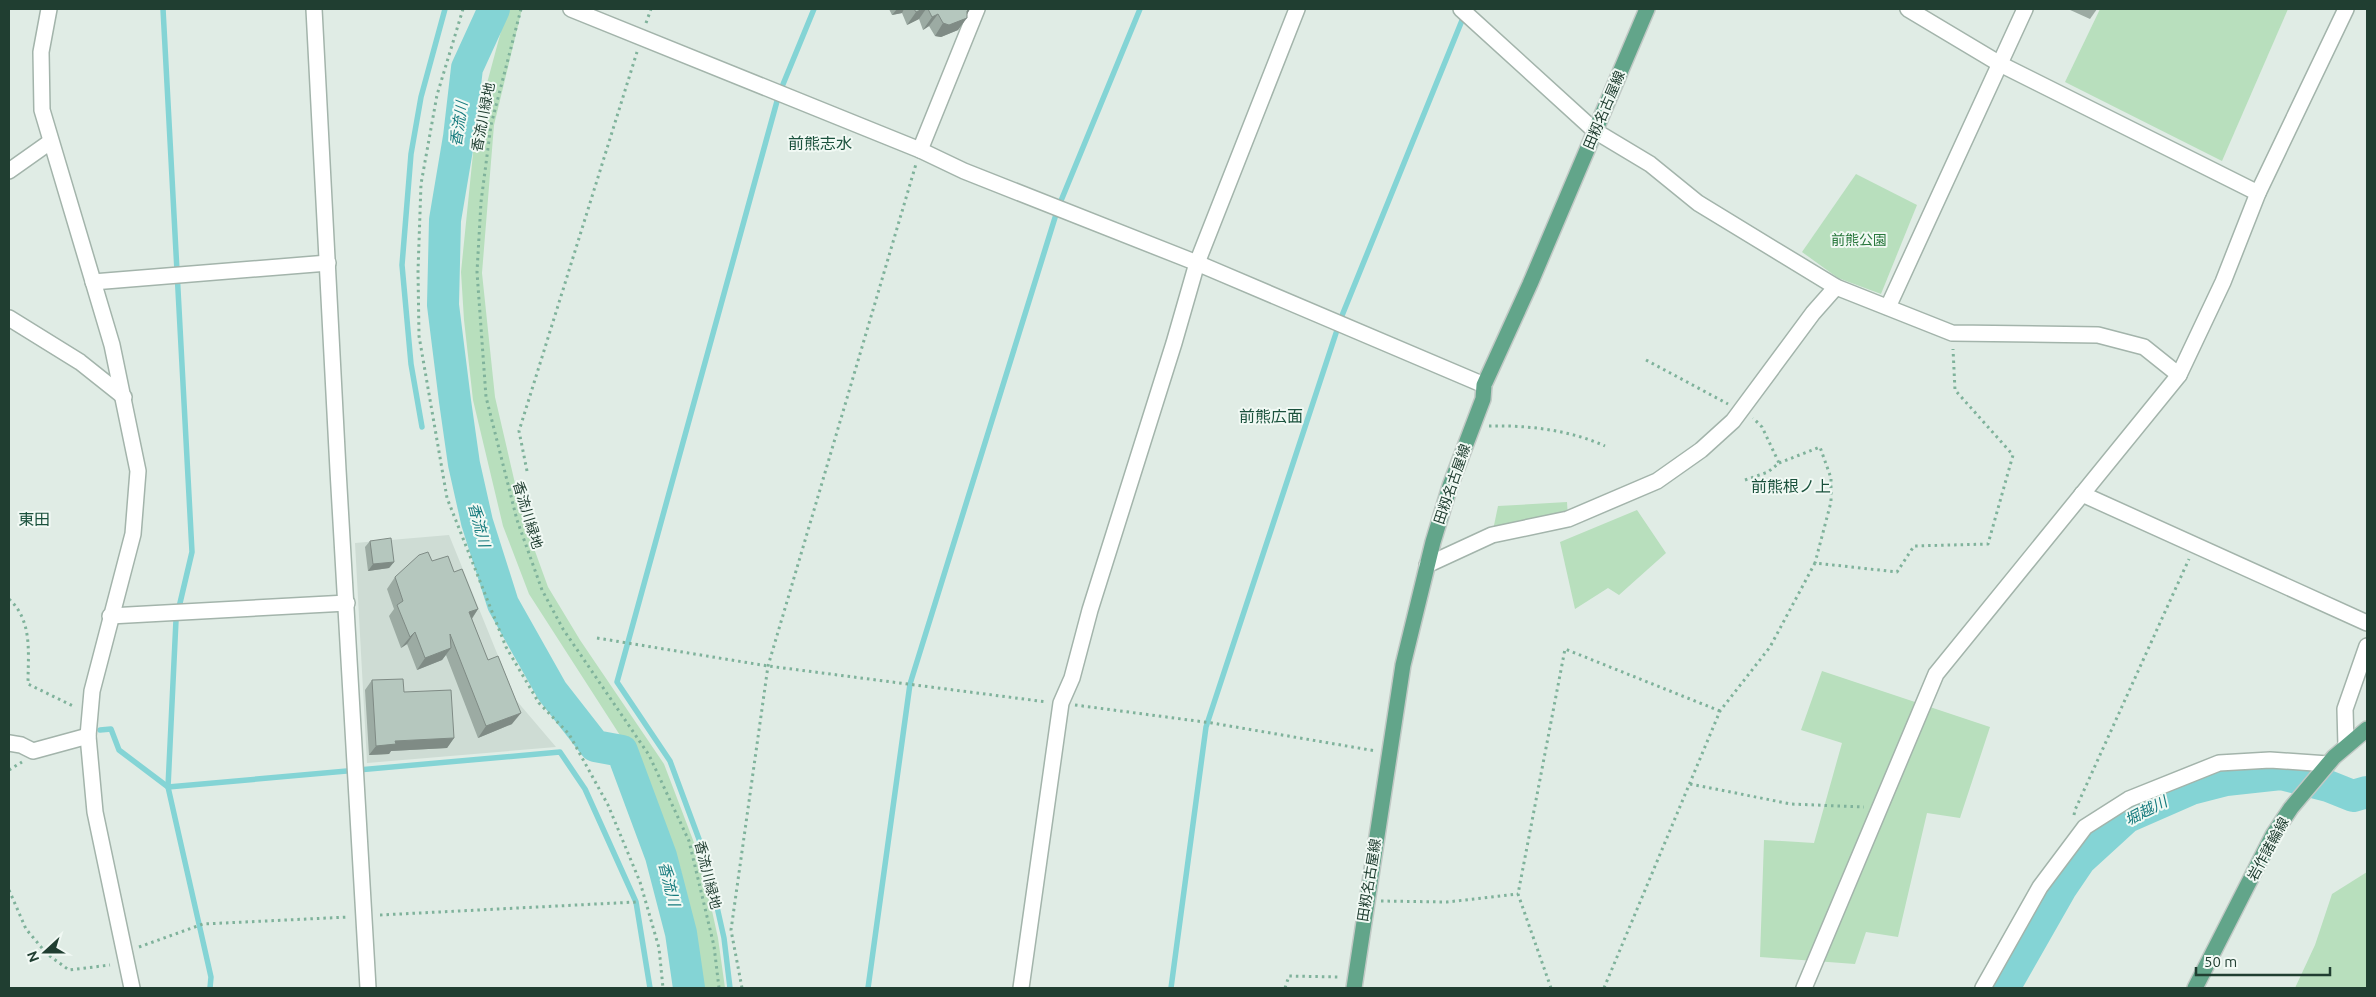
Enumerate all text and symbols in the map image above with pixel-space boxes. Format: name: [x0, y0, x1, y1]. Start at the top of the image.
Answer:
street label: 田籾名古屋線: [1580, 68, 1628, 152]
street label: 香流川緑地: [468, 81, 498, 153]
water label: 香流川: [447, 98, 470, 147]
district label: 前熊志水: [788, 134, 852, 152]
park label: 前熊公園: [1831, 232, 1887, 248]
district label: 前熊広面: [1239, 407, 1303, 425]
street label: 田籾名古屋線: [1431, 442, 1473, 526]
district label: 前熊根ノ上: [1751, 477, 1831, 495]
street label: 香流川緑地: [510, 479, 546, 551]
water label: 香流川: [465, 501, 494, 551]
district label: 東田: [18, 510, 50, 528]
water label: 堀越川: [2122, 792, 2171, 828]
street label: 岩作諸輪線: [2244, 815, 2292, 883]
street label: 田籾名古屋線: [1355, 837, 1383, 923]
street label: 香流川緑地: [692, 839, 724, 911]
water label: 香流川: [656, 860, 684, 910]
north arrow: [20, 927, 70, 977]
scale bar: [2196, 944, 2330, 976]
text: N: [24, 949, 42, 964]
text: 50 m: [2204, 953, 2237, 970]

